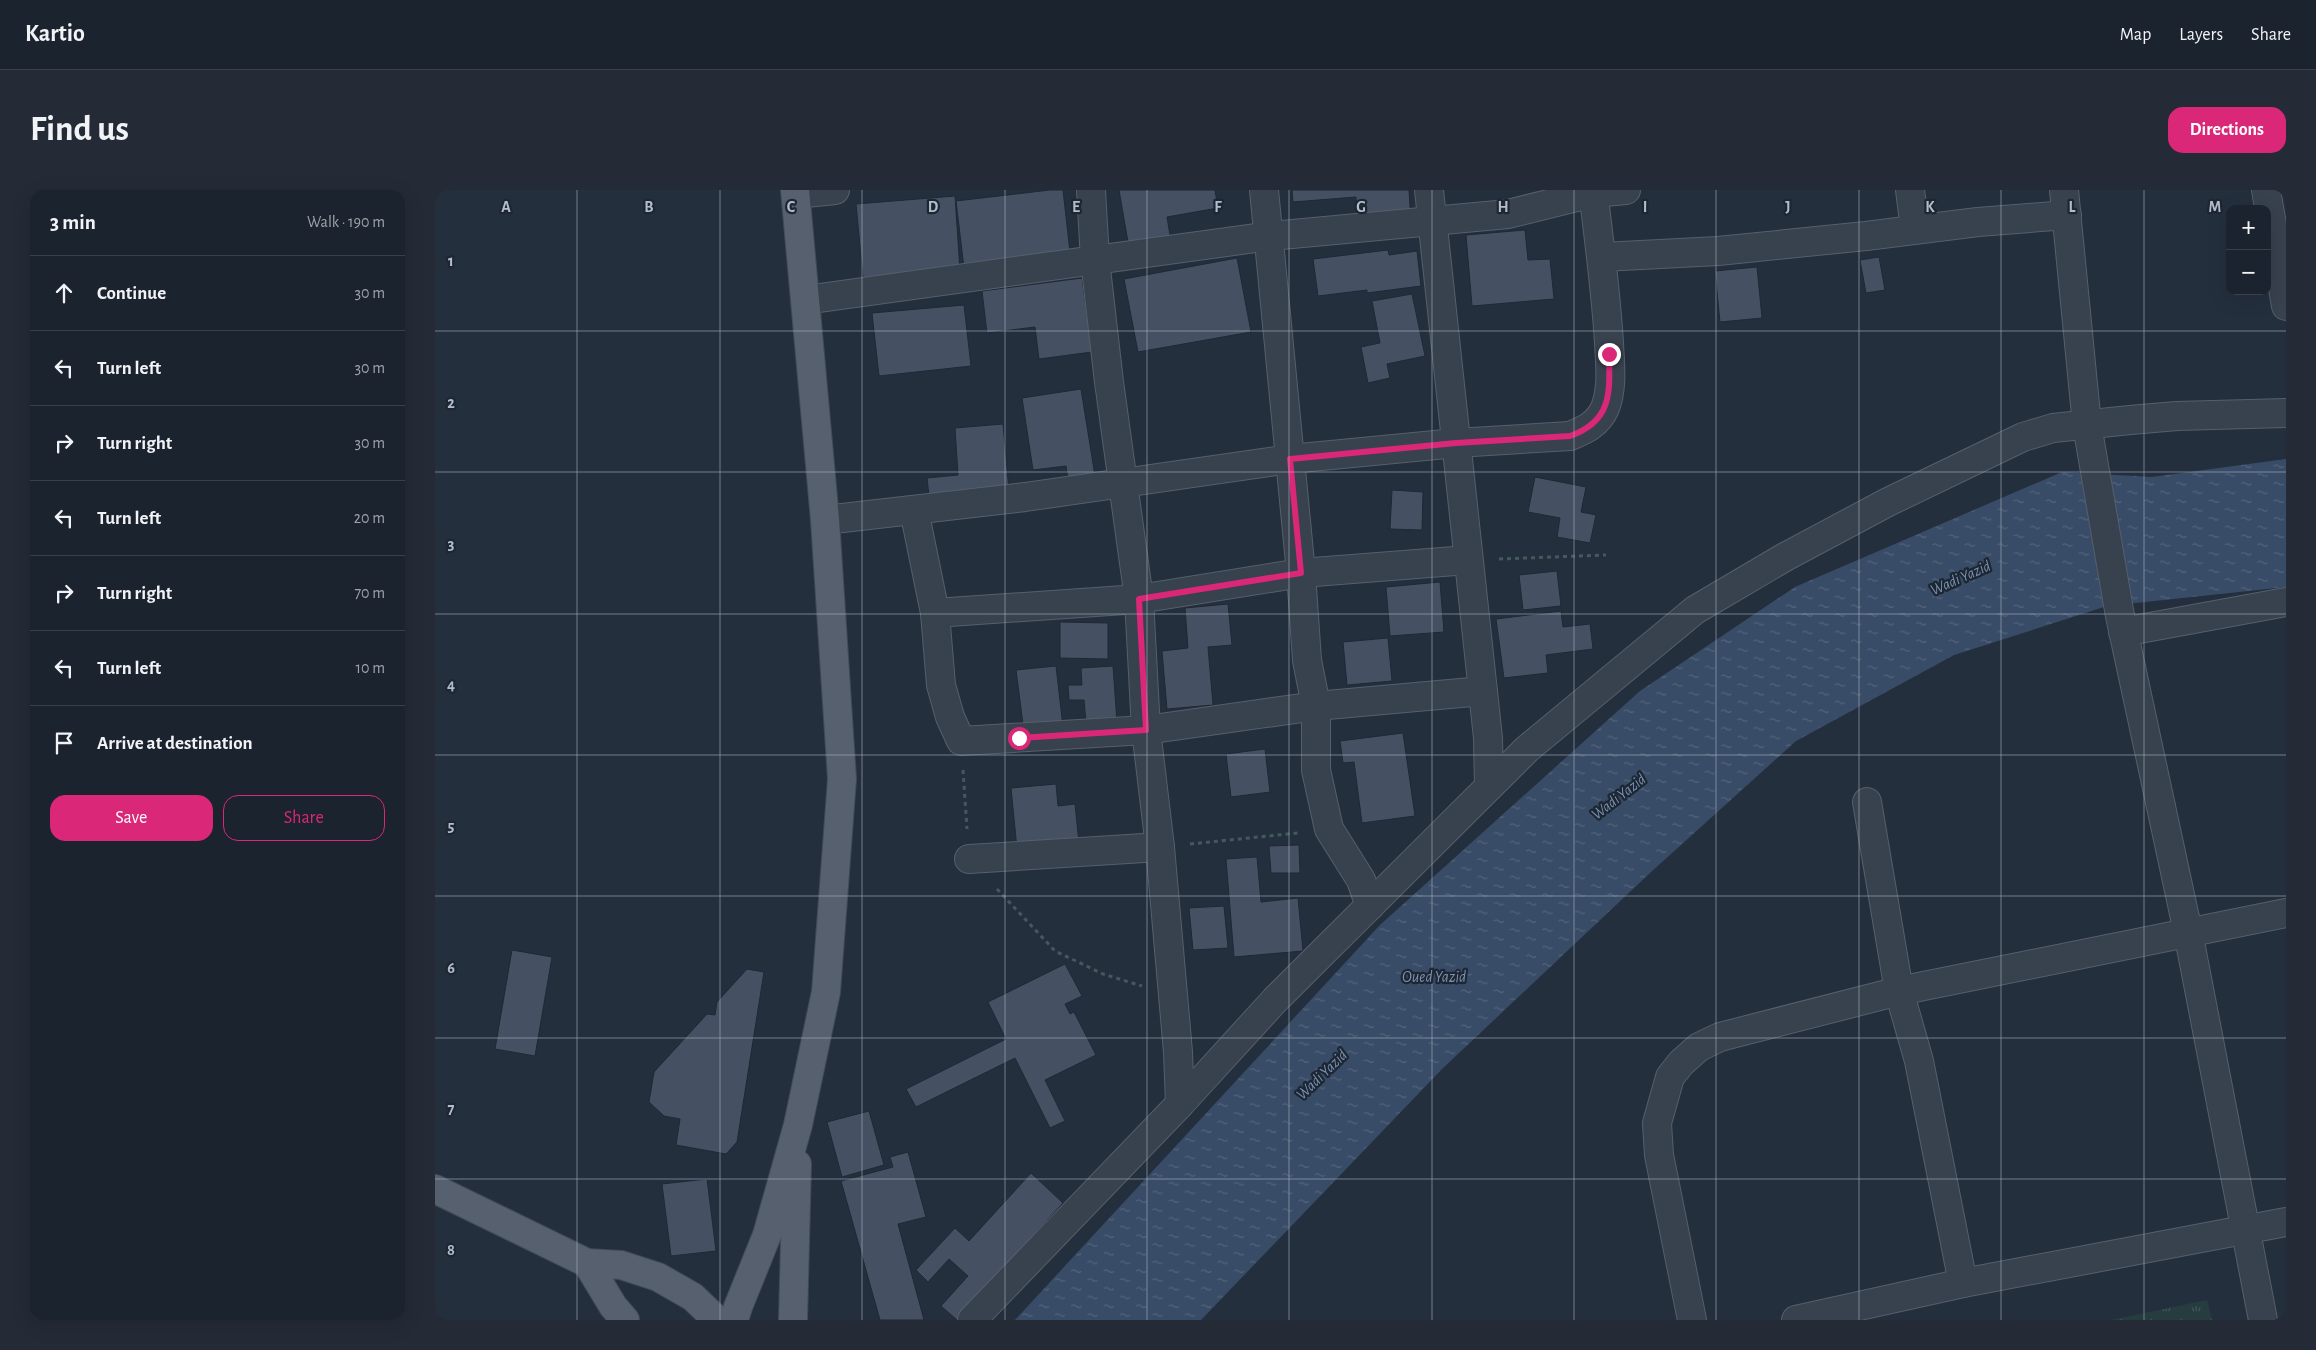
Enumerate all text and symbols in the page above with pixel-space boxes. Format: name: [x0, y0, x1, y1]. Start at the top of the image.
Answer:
text: Kartio: [25, 22, 85, 46]
text: Map: [2120, 26, 2151, 44]
text: Layers: [2179, 26, 2223, 44]
text: Share: [2251, 26, 2291, 44]
button: Directions: [2168, 107, 2286, 153]
text: Find us: [30, 112, 129, 147]
text: A: [501, 199, 511, 215]
text: B: [644, 199, 654, 215]
text: C: [787, 199, 796, 215]
text: D: [928, 199, 939, 215]
text: E: [1072, 199, 1080, 215]
text: F: [1214, 199, 1222, 215]
text: G: [1356, 199, 1366, 215]
text: H: [1497, 199, 1509, 215]
text: I: [1643, 199, 1647, 215]
text: J: [1785, 199, 1791, 215]
text: K: [1925, 199, 1935, 215]
text: L: [2069, 199, 2076, 215]
text: M: [2209, 199, 2221, 215]
map controls: [2226, 205, 2271, 295]
button: +: [2226, 205, 2271, 250]
text: 3 min: [50, 212, 96, 233]
text: Walk · 190 m: [307, 214, 385, 230]
button: −: [2226, 250, 2271, 295]
text: 1: [448, 253, 454, 269]
icon: ahead: [50, 279, 78, 307]
text: Continue: [97, 284, 166, 303]
text: 30 m: [355, 285, 385, 301]
route end: [1598, 343, 1621, 366]
icon: left: [50, 354, 78, 382]
text: Turn left: [97, 359, 161, 378]
text: 30 m: [355, 360, 385, 376]
text: 2: [447, 395, 455, 411]
icon: right: [50, 429, 78, 457]
text: Turn right: [97, 434, 172, 453]
text: 30 m: [355, 435, 385, 451]
icon: left: [50, 504, 78, 532]
text: Turn left: [97, 509, 161, 528]
text: 20 m: [354, 510, 385, 526]
text: 3: [448, 536, 455, 552]
water label: Wadi Yazid: [1928, 558, 1993, 598]
icon: right: [50, 579, 78, 607]
text: Turn right: [97, 584, 172, 603]
text: 70 m: [354, 585, 385, 601]
icon: left: [50, 654, 78, 682]
text: Turn left: [97, 659, 161, 678]
text: 10 m: [356, 660, 385, 676]
text: 4: [447, 677, 455, 693]
route start: [1008, 727, 1031, 750]
icon: arrive: [50, 729, 78, 757]
text: Arrive at destination: [97, 734, 253, 753]
water label: Wadi Yazid: [1589, 771, 1649, 823]
button: Save: [50, 795, 213, 841]
button: Share: [223, 795, 385, 841]
text: 5: [448, 818, 455, 834]
text: 6: [447, 960, 455, 976]
water label: Oued Yazid: [1402, 969, 1466, 985]
water label: Wadi Yazid: [1293, 1047, 1350, 1103]
text: 7: [448, 1101, 455, 1117]
text: 8: [447, 1242, 455, 1258]

